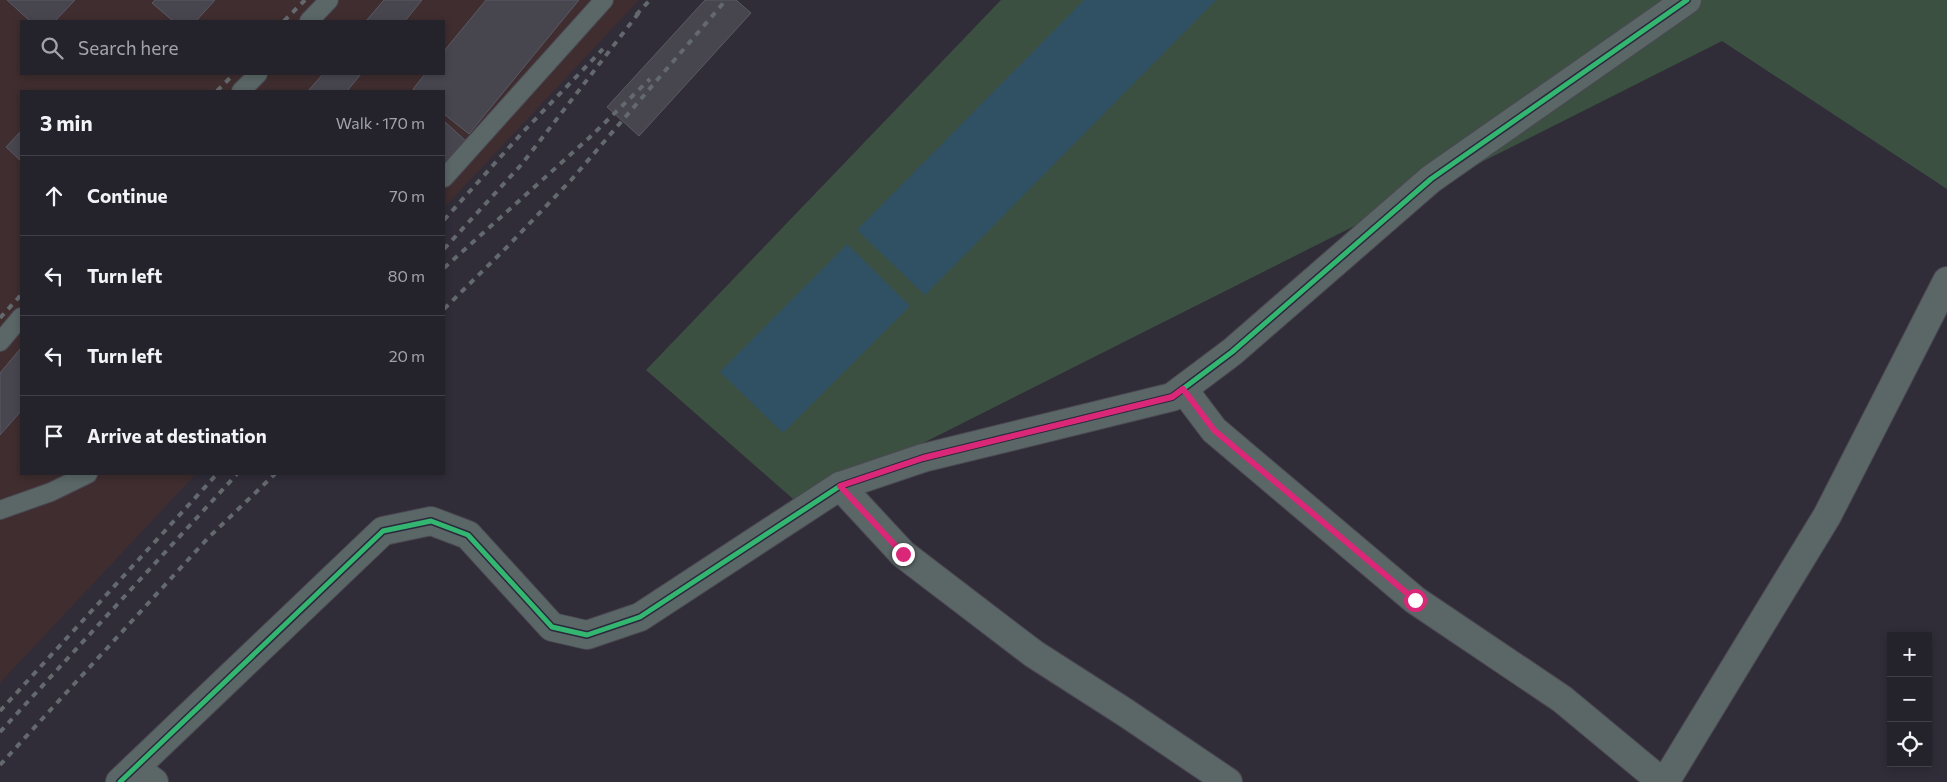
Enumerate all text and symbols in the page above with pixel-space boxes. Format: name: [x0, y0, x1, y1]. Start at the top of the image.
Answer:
search box: [20, 20, 445, 75]
icon: search: [38, 34, 66, 62]
text: Search here: [78, 36, 178, 59]
text: 3 min: [40, 110, 93, 135]
text: Walk · 170 m: [336, 113, 425, 132]
icon: ahead: [40, 182, 68, 210]
text: Continue: [87, 184, 167, 207]
text: 70 m: [389, 186, 425, 205]
icon: left: [40, 262, 68, 290]
text: Turn left: [87, 264, 162, 287]
text: 80 m: [388, 266, 425, 285]
icon: left: [40, 342, 68, 370]
text: Turn left: [87, 344, 162, 367]
text: 20 m: [389, 346, 425, 365]
icon: arrive: [40, 422, 68, 450]
text: Arrive at destination: [87, 424, 267, 447]
route end: [892, 543, 915, 566]
route start: [1404, 589, 1427, 612]
map controls: [1887, 632, 1932, 767]
button: +: [1887, 632, 1932, 677]
button: −: [1887, 677, 1932, 722]
button: locate: [1887, 722, 1932, 767]

